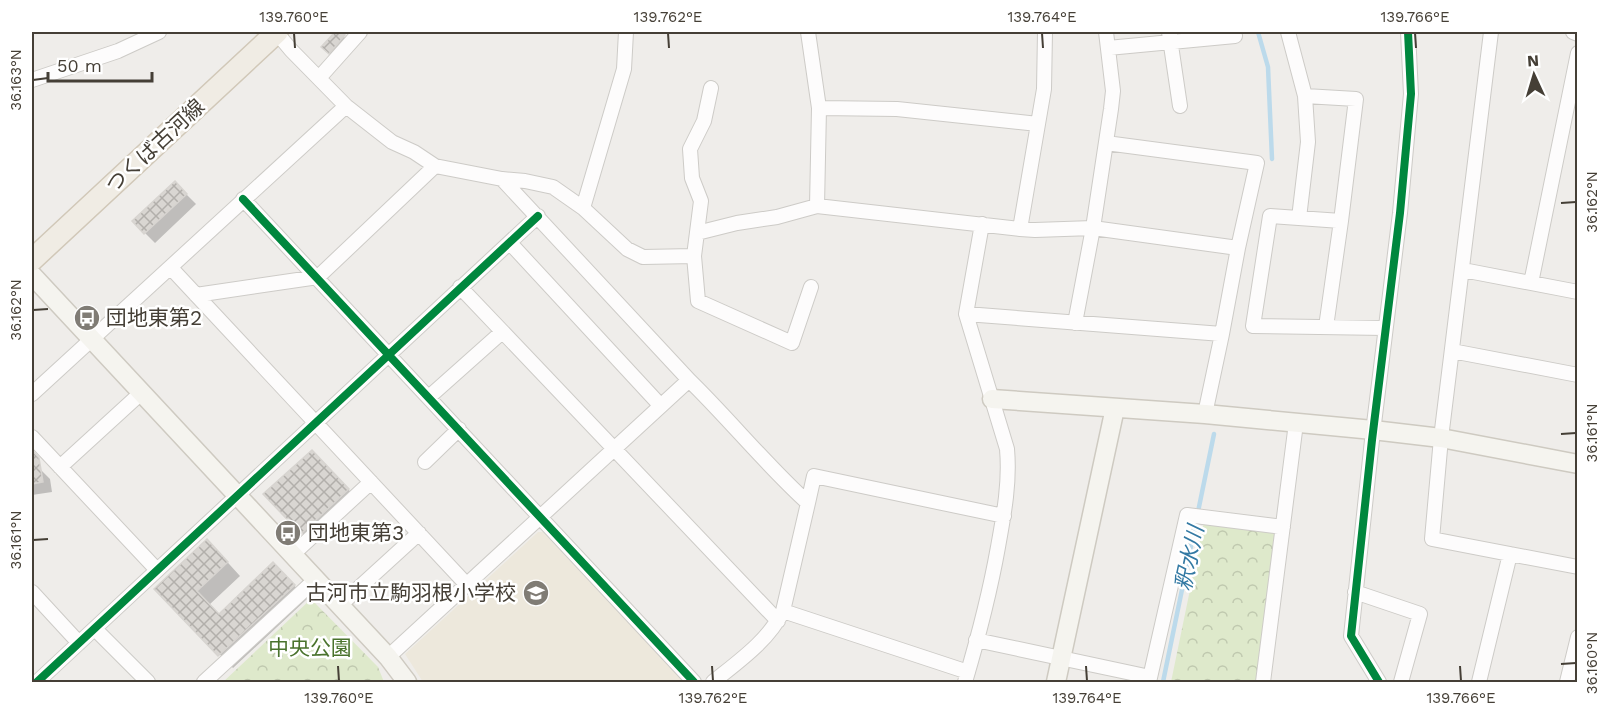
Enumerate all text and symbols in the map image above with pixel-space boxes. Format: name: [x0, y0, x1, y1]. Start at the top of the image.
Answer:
text: 139.760°E: [259, 8, 329, 26]
text: 139.762°E: [634, 8, 702, 26]
text: 139.764°E: [1007, 8, 1077, 26]
text: 139.766°E: [1380, 8, 1450, 26]
scale bar: [48, 45, 152, 83]
north arrow: [1504, 45, 1564, 105]
text: 36.163°N: [7, 49, 25, 111]
text: N: [1526, 51, 1540, 70]
text: 50 m: [57, 55, 102, 76]
street label: つくば古河線: [100, 94, 209, 198]
text: 36.162°N: [1583, 171, 1601, 233]
text: 36.162°N: [7, 279, 25, 341]
bus stop icon: 団地東第2: [72, 303, 102, 333]
place label: 団地東第2: [106, 305, 202, 330]
text: 36.161°N: [1583, 404, 1601, 462]
text: 36.161°N: [7, 511, 25, 569]
bus stop icon: 団地東第3: [273, 518, 303, 548]
place label: 団地東第3: [308, 520, 404, 545]
water label: 釈水川: [1170, 521, 1209, 593]
school or university icon: 古河市立駒羽根小学校: [521, 578, 551, 608]
place label: 古河市立駒羽根小学校: [306, 580, 516, 605]
text: 36.160°N: [1583, 632, 1601, 694]
park label: 中央公園: [268, 635, 352, 660]
text: 139.760°E: [304, 689, 374, 707]
text: 139.762°E: [679, 689, 747, 707]
text: 139.764°E: [1052, 689, 1122, 707]
text: 139.766°E: [1426, 689, 1496, 707]

